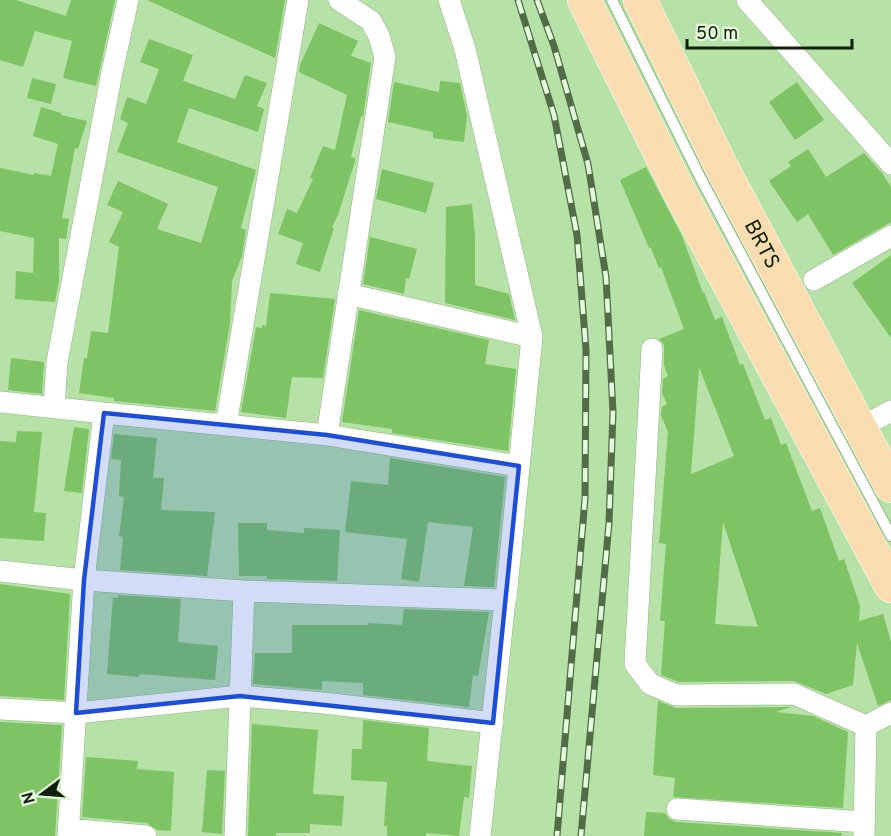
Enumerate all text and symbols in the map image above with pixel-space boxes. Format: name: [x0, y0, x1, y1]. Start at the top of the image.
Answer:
scale bar: [687, 12, 852, 50]
text: 50 m: [696, 23, 738, 46]
street label: BRTS: [737, 215, 785, 274]
north arrow: [12, 764, 72, 824]
text: N: [18, 789, 41, 806]

